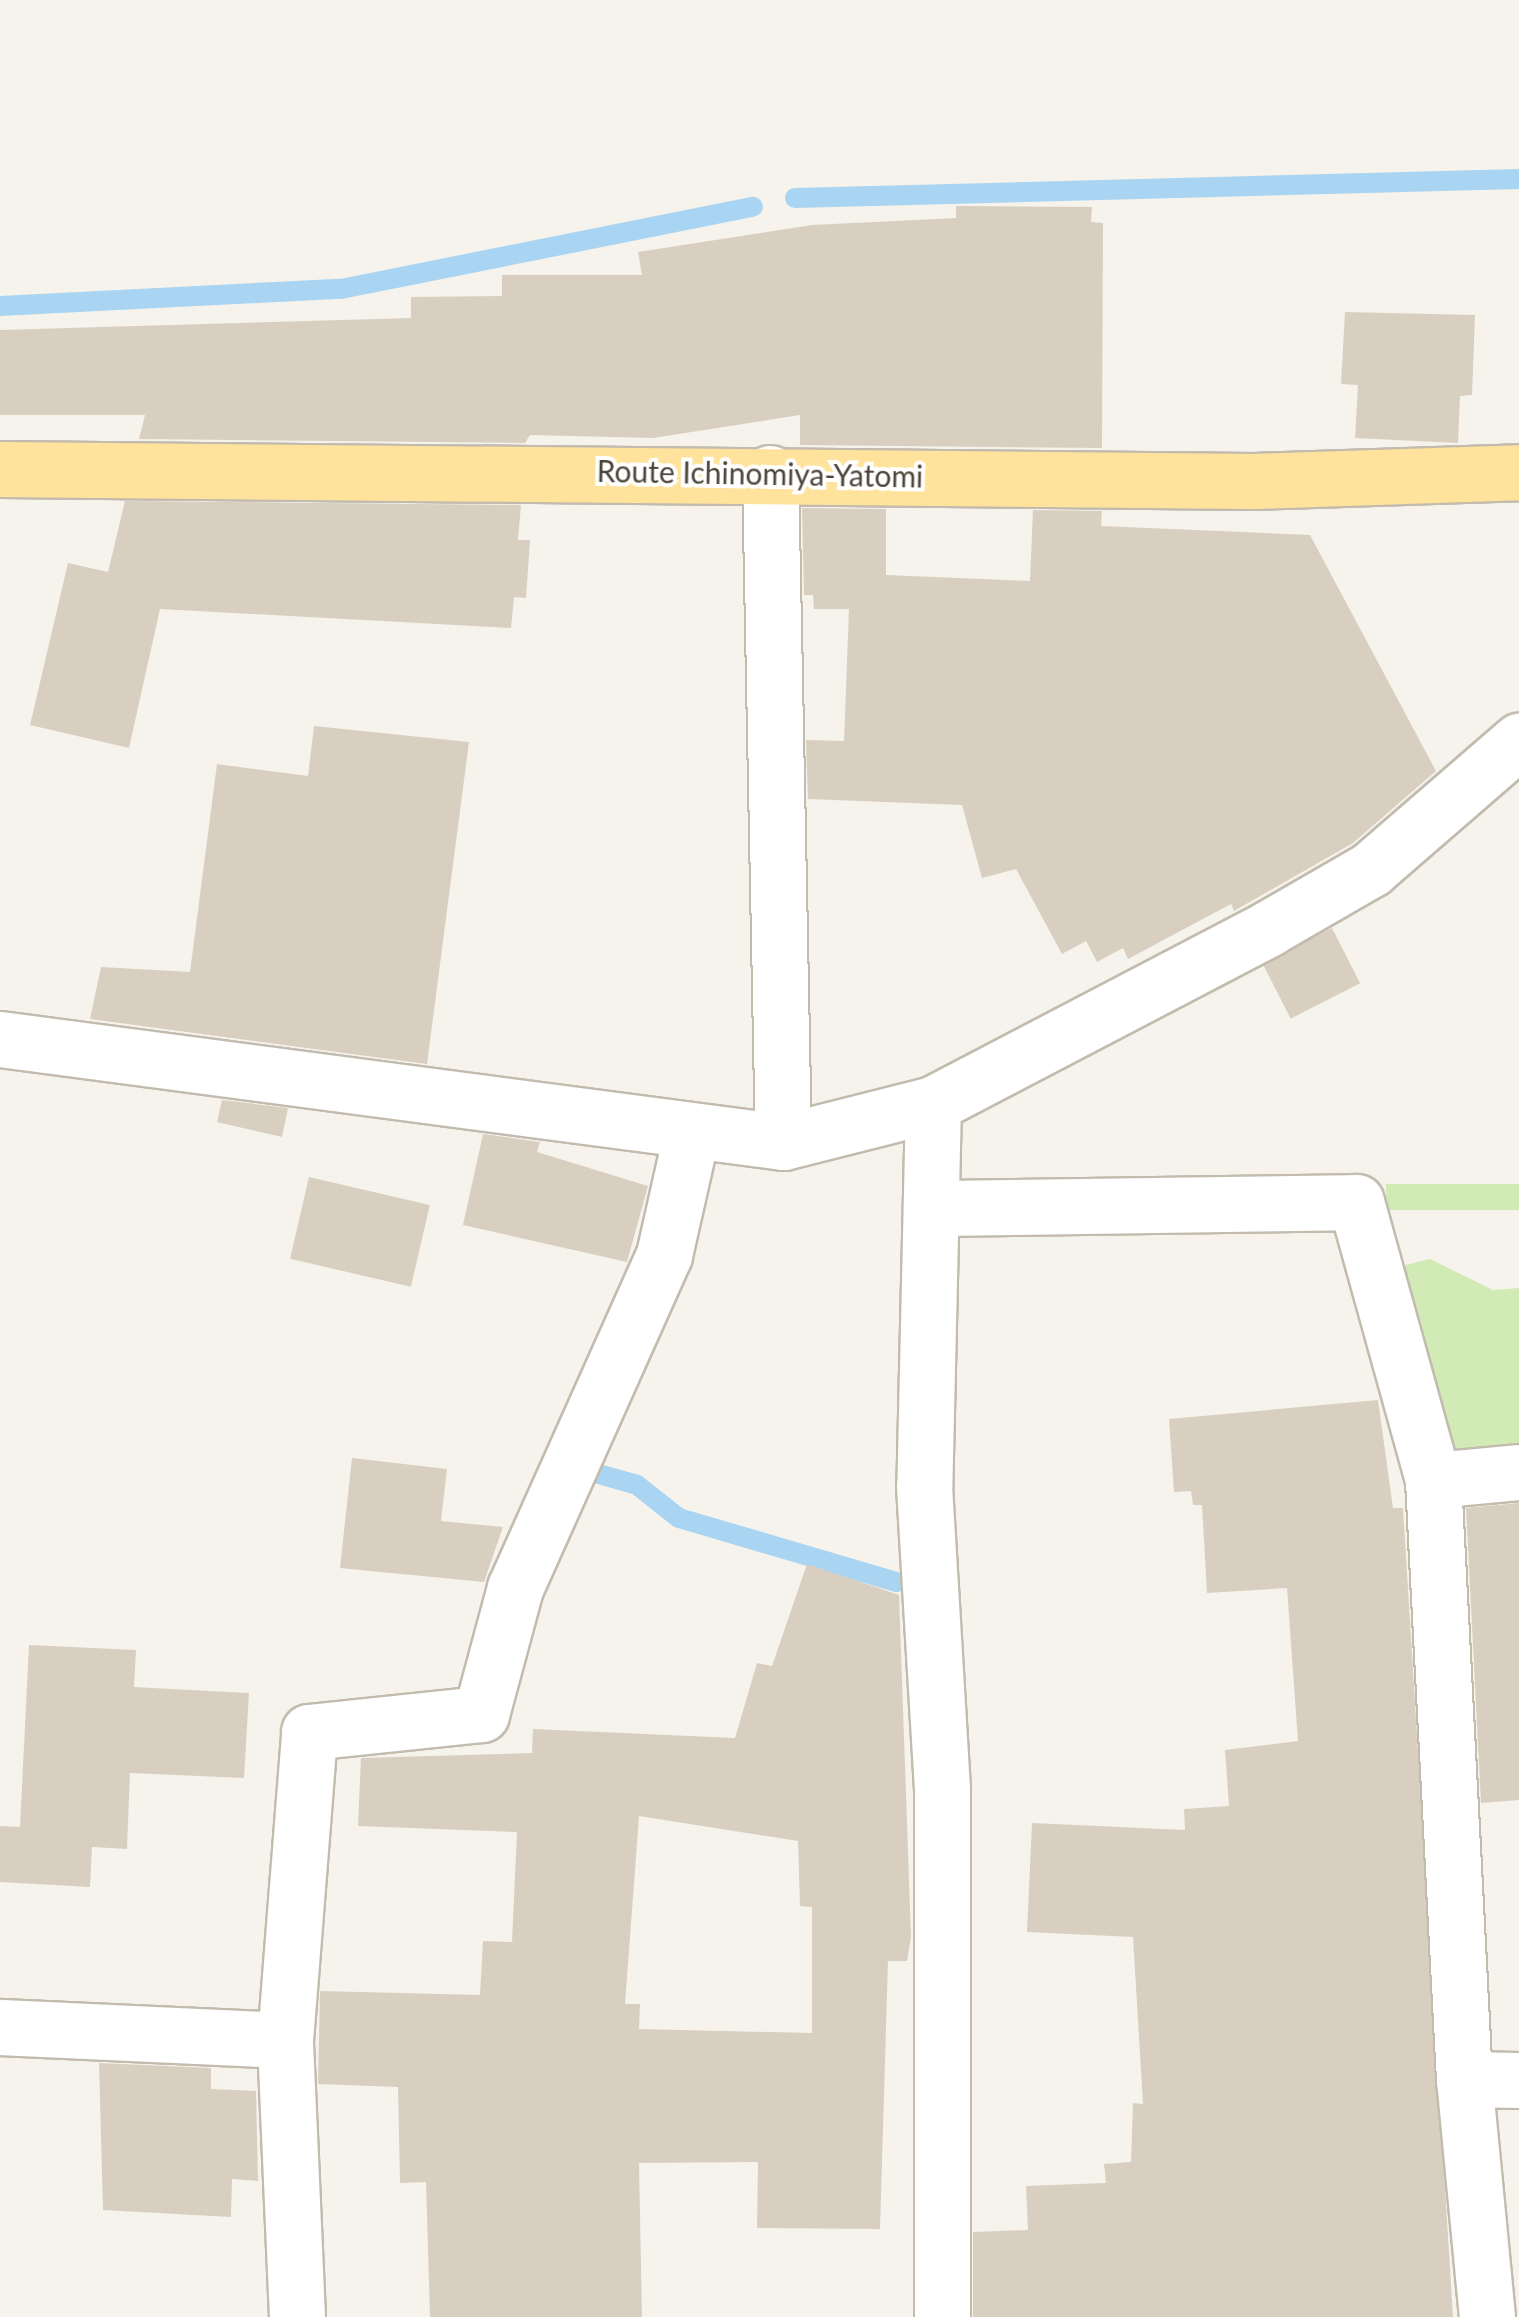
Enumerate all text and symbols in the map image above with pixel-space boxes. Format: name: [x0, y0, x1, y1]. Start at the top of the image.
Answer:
street label: Route Ichinomiya-Yatomi: [596, 452, 924, 494]

